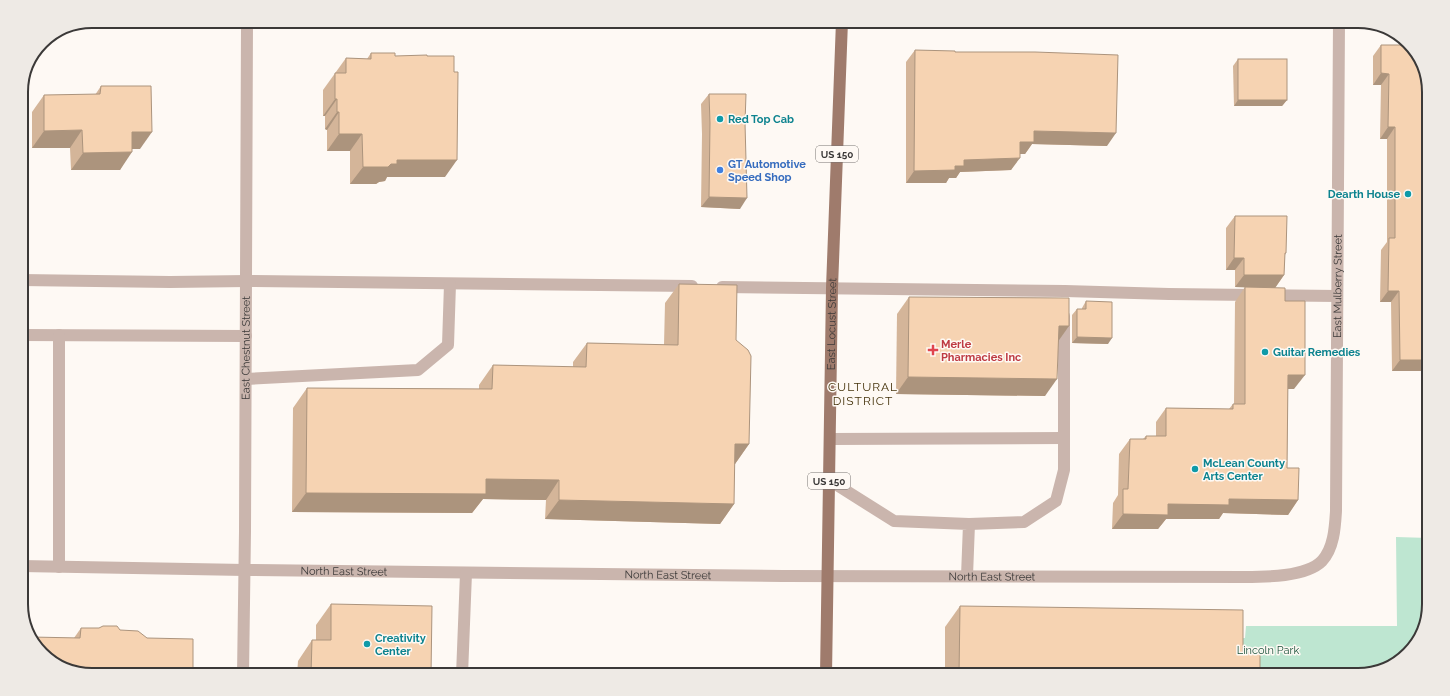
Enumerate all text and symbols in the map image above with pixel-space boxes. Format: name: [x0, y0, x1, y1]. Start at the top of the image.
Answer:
place label: Red Top Cab: [728, 113, 794, 126]
marker: Red Top Cab: [715, 114, 725, 124]
road number: US 150: [816, 146, 858, 162]
place label: GT Automotive Speed Shop: [728, 158, 806, 184]
marker: GT Automotive Speed Shop: [715, 165, 725, 175]
place label: Dearth House: [1328, 188, 1400, 201]
marker: Dearth House: [1403, 189, 1413, 199]
street label: East Mulberry Street: [1331, 234, 1345, 338]
street label: East Locust Street: [825, 277, 839, 370]
street label: East Chestnut Street: [240, 296, 253, 400]
place label: Merle Pharmacies Inc: [941, 338, 1021, 364]
marker: Merle Pharmacies Inc: [928, 345, 938, 355]
place label: Guitar Remedies: [1273, 346, 1361, 359]
marker: Guitar Remedies: [1260, 347, 1270, 357]
district label: CULTURAL DISTRICT: [828, 380, 898, 408]
place label: McLean County Arts Center: [1203, 457, 1285, 483]
marker: McLean County Arts Center: [1190, 464, 1200, 474]
road number: US 150: [808, 473, 850, 489]
street label: North East Street: [300, 565, 388, 579]
street label: North East Street: [624, 568, 712, 582]
street label: North East Street: [949, 570, 1036, 584]
place label: Creativity Center: [375, 632, 426, 658]
marker: Creativity Center: [362, 639, 372, 649]
park label: Lincoln Park: [1237, 644, 1299, 657]

